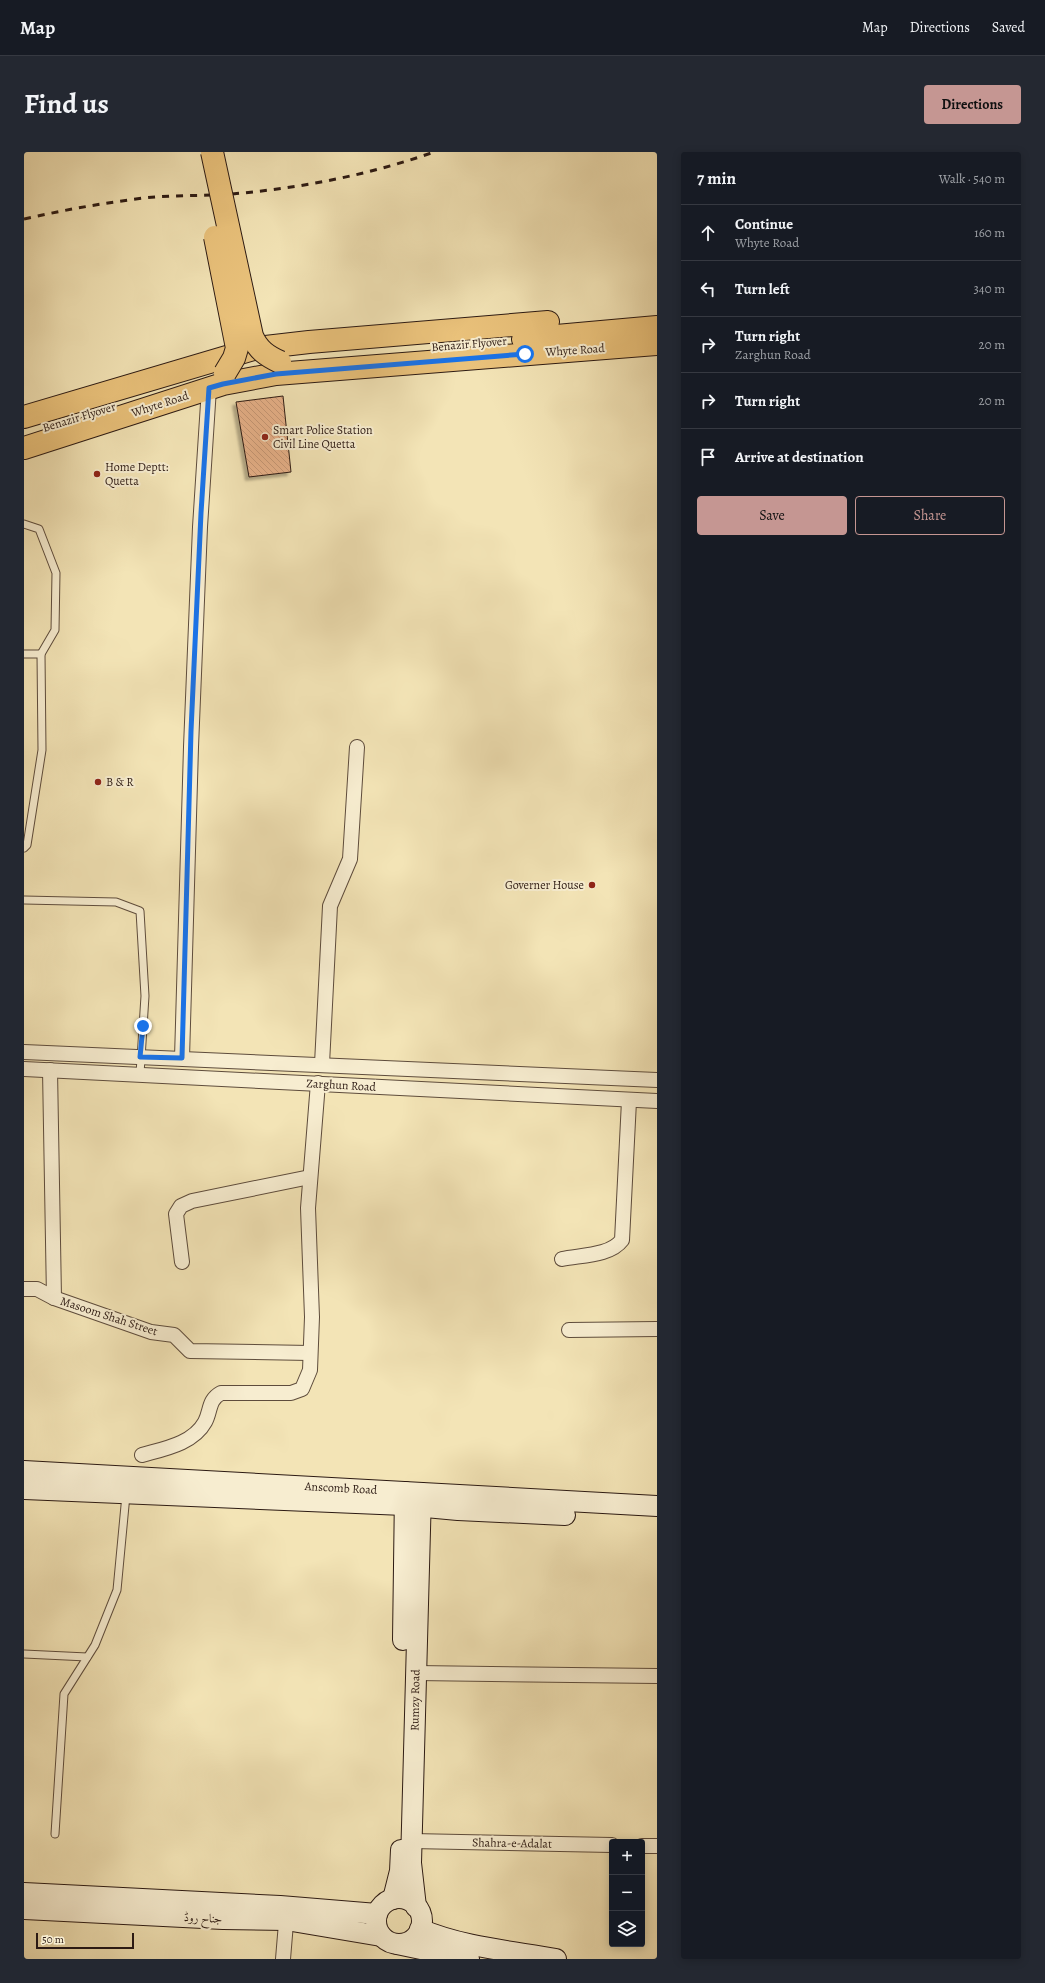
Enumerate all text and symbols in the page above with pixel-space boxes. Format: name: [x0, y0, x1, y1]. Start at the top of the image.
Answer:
text: Map: [20, 15, 55, 41]
text: Map: [862, 18, 888, 37]
text: Directions: [910, 18, 970, 37]
text: Saved: [992, 18, 1025, 37]
text: Find us: [24, 85, 109, 123]
button: Directions: [924, 85, 1021, 124]
text: 7 min: [697, 167, 736, 190]
text: Walk · 540 m: [939, 170, 1005, 187]
text: Continue: [735, 214, 793, 234]
icon: ahead: [697, 222, 719, 244]
text: 160 m: [974, 224, 1005, 241]
text: Whyte Road: [735, 234, 799, 251]
icon: left: [697, 278, 719, 300]
text: Turn left: [735, 279, 790, 299]
text: 340 m: [973, 280, 1005, 297]
text: Turn right: [735, 326, 800, 346]
street label: Benazir Flyover: [431, 333, 508, 355]
icon: right: [697, 334, 719, 356]
text: 20 m: [979, 336, 1005, 353]
street label: Whyte Road: [544, 340, 606, 360]
route start: [516, 345, 534, 363]
text: Zarghun Road: [735, 346, 811, 363]
street label: Whyte Road: [128, 387, 191, 421]
icon: right: [697, 390, 719, 412]
text: Turn right: [735, 391, 800, 411]
text: 20 m: [979, 392, 1005, 409]
street label: Benazir Flyover: [41, 398, 118, 436]
place label: Smart Police Station Civil Line Quetta: [273, 422, 373, 452]
marker: Smart Police Station Civil Line Quetta: [260, 432, 270, 442]
icon: arrive: [697, 446, 719, 468]
text: Arrive at destination: [735, 447, 864, 467]
place label: Home Deptt: Quetta: [105, 459, 169, 489]
marker: Home Deptt: Quetta: [92, 469, 102, 479]
button: Save: [697, 496, 847, 535]
button: Share: [855, 496, 1005, 535]
place label: B & R: [106, 774, 134, 790]
marker: B & R: [93, 777, 103, 787]
place label: Governer House: [505, 877, 584, 893]
marker: Governer House: [587, 880, 597, 890]
route end: [134, 1017, 152, 1035]
street label: Zarghun Road: [306, 1075, 377, 1095]
street label: Masoom Shah Street: [58, 1293, 160, 1339]
street label: Anscomb Road: [303, 1478, 378, 1498]
street label: Rumzy Road: [406, 1668, 424, 1731]
street label: Shahra-e-Adalat: [472, 1834, 552, 1852]
map controls: [609, 1839, 645, 1947]
button: +: [609, 1839, 645, 1875]
button: −: [609, 1875, 645, 1911]
street label: جناح روڈ: [183, 1909, 223, 1930]
button: layers: [609, 1911, 645, 1947]
scale bar: [36, 1931, 134, 1950]
text: 50 m: [42, 1932, 64, 1947]

